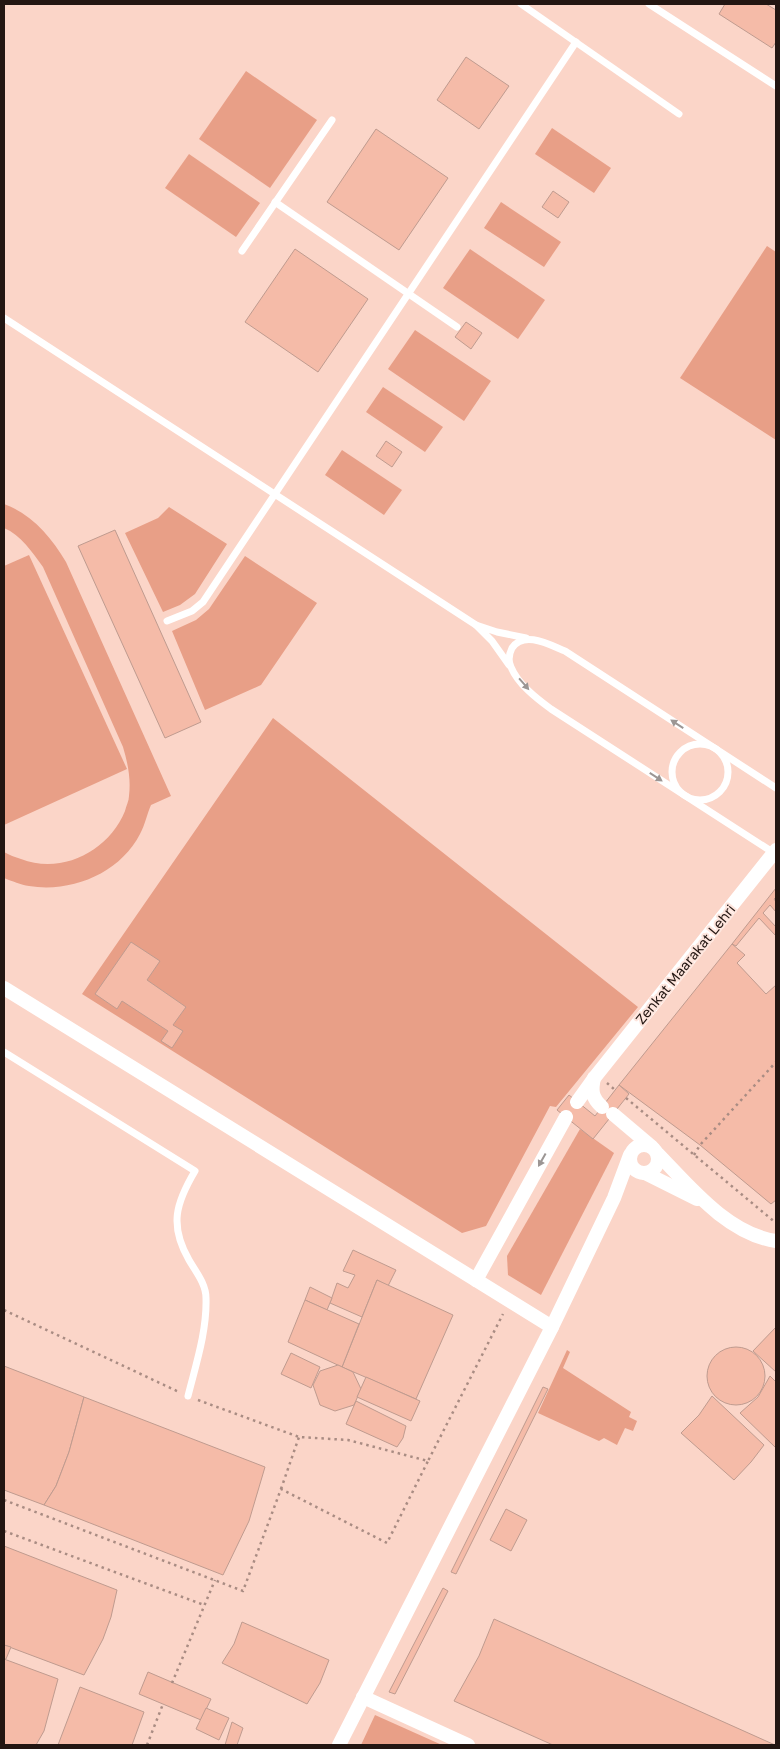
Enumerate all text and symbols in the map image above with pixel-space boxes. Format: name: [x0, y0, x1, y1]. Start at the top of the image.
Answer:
one-way arrow: [518, 678, 530, 690]
one-way arrow: [670, 719, 683, 728]
one-way arrow: [650, 773, 663, 782]
street label: Zenkat Maarakat Lehri: [632, 901, 738, 1027]
one-way arrow: [538, 1153, 547, 1167]

